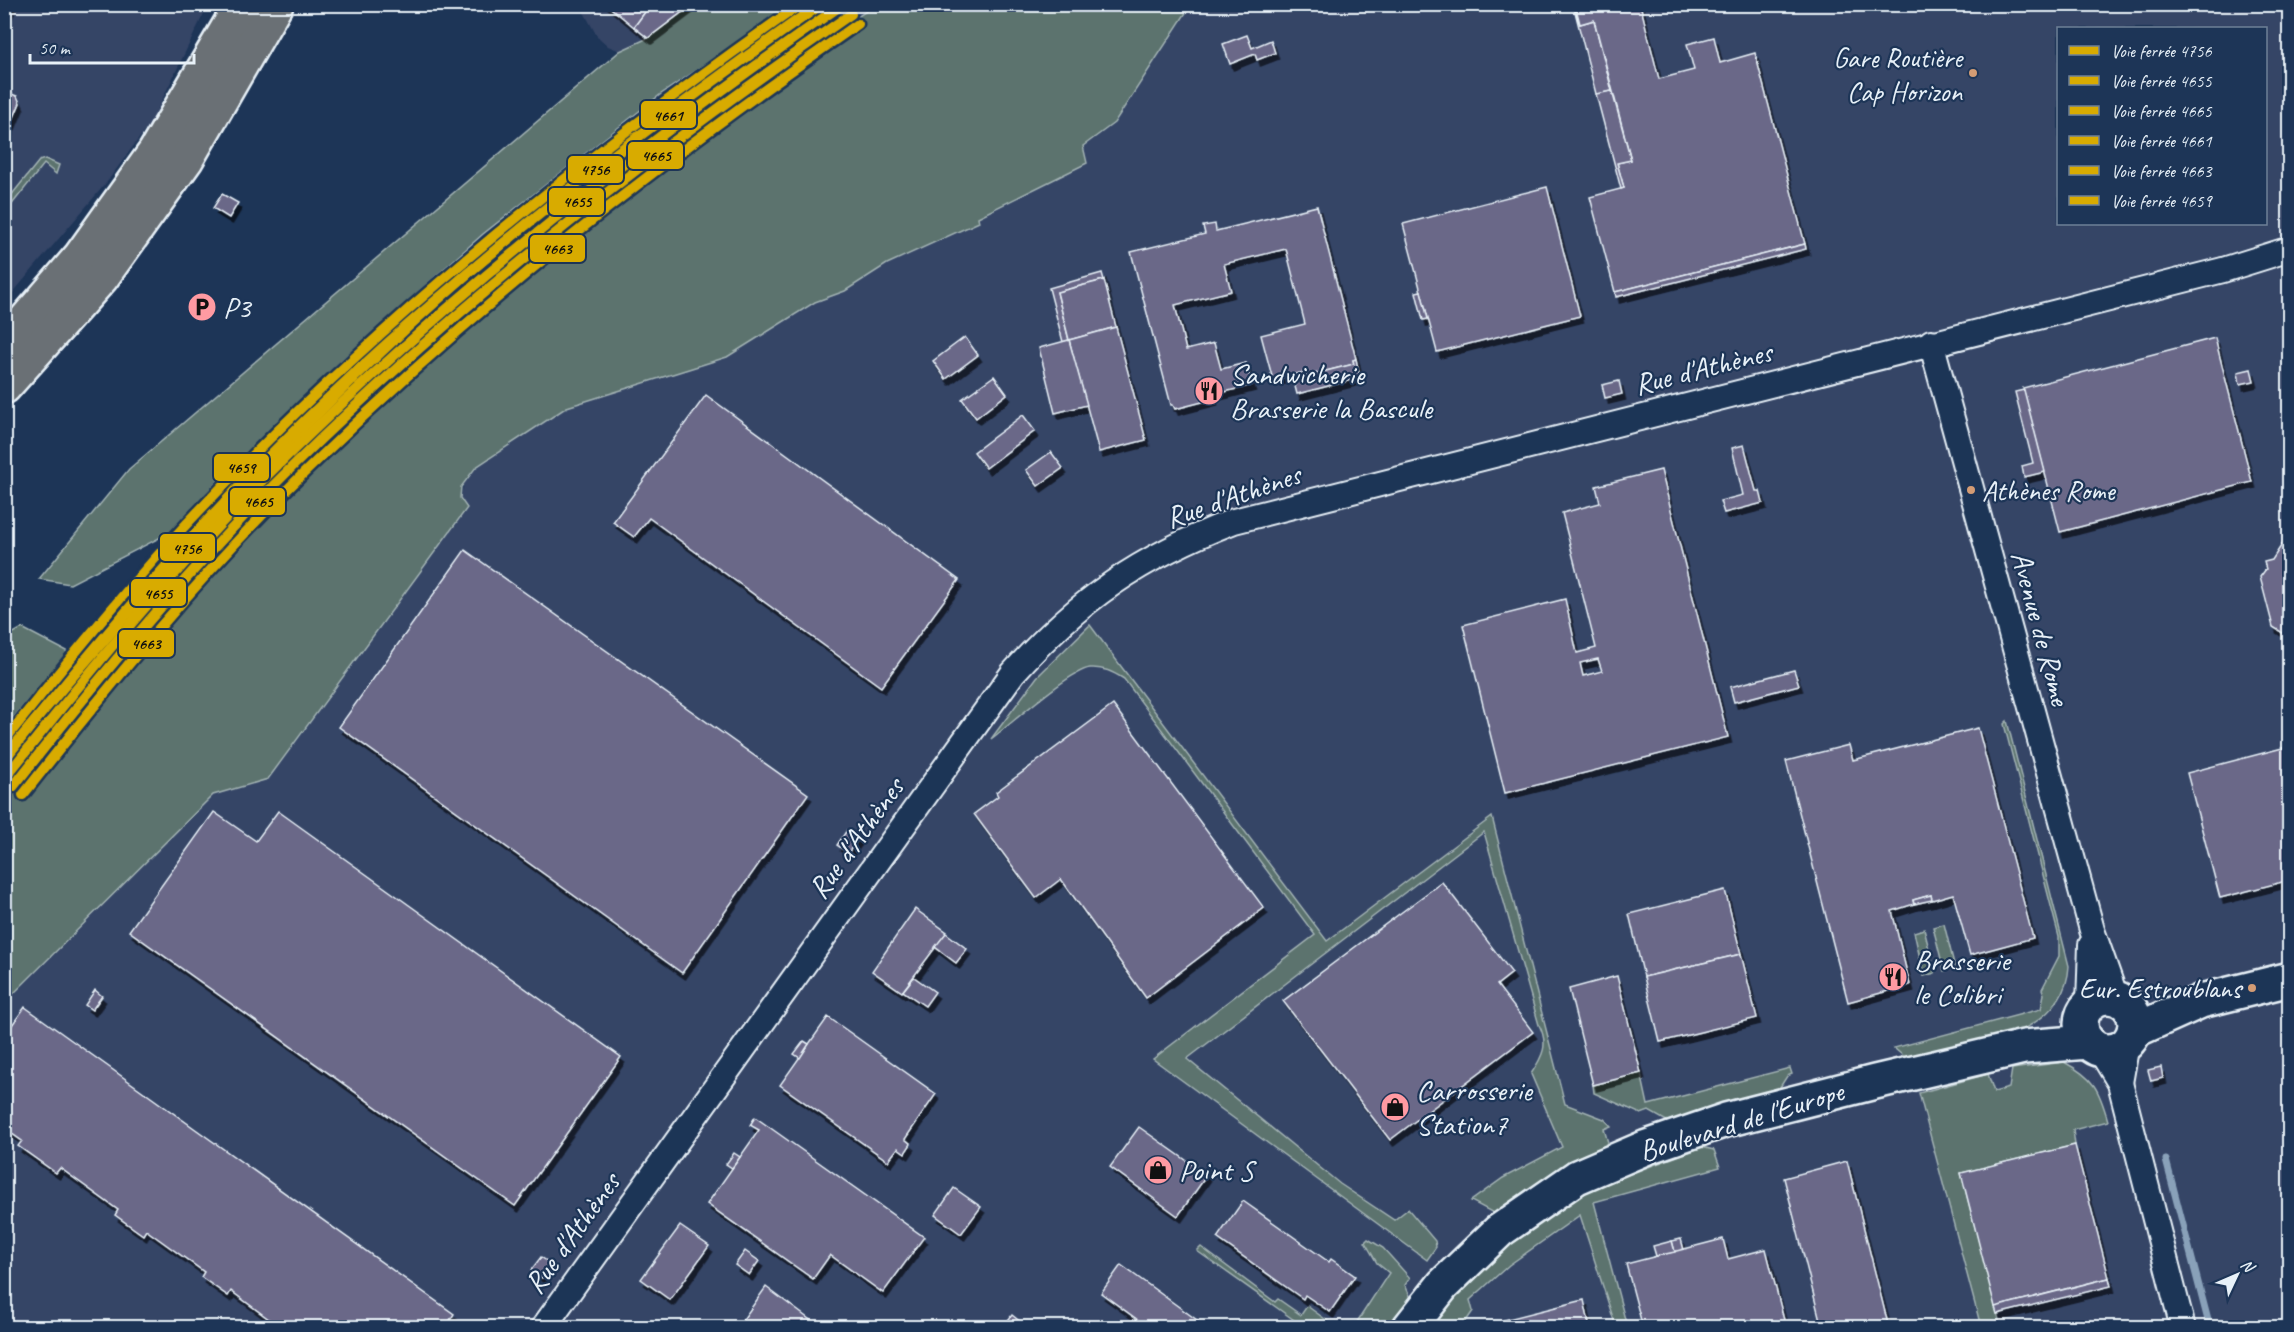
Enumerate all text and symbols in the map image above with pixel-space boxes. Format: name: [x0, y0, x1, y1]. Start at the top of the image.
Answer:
scale bar: [30, 27, 194, 65]
legend: [2057, 27, 2267, 225]
text: 50 m: [39, 37, 72, 59]
place label: Gare Routière Cap Horizon: [1833, 40, 1964, 109]
text: Voie ferrée 4756: [2111, 40, 2213, 62]
marker: Gare Routière Cap Horizon: [1967, 67, 1979, 79]
text: Voie ferrée 4655: [2111, 70, 2213, 92]
line badge: 4661: [640, 100, 697, 129]
text: Voie ferrée 4665: [2111, 100, 2213, 122]
text: 4661: [653, 106, 685, 126]
text: Voie ferrée 4661: [2111, 130, 2213, 152]
line badge: 4665: [627, 141, 684, 170]
text: 4665: [641, 146, 673, 166]
line badge: 4756: [567, 155, 624, 184]
text: 4756: [581, 160, 611, 180]
text: Voie ferrée 4663: [2111, 160, 2214, 182]
line badge: 4655: [548, 187, 605, 216]
text: Voie ferrée 4659: [2111, 190, 2214, 212]
text: 4655: [563, 192, 593, 212]
line badge: 4663: [529, 234, 586, 263]
text: 4663: [542, 239, 574, 259]
place label: P3: [223, 288, 253, 326]
parking icon: P3: [186, 291, 218, 323]
street label: Rue d'Athènes: [1630, 332, 1778, 403]
place label: Sandwicherie Brasserie la Bascule: [1230, 355, 1434, 427]
restaurant icon: Sandwicherie Brasserie la Bascule: [1193, 375, 1225, 407]
line badge: 4659: [213, 453, 270, 482]
street label: Rue d'Athènes: [1160, 454, 1308, 537]
text: 4659: [227, 458, 257, 478]
place label: Athènes Rome: [1982, 473, 2116, 508]
marker: Athènes Rome: [1965, 484, 1977, 496]
line badge: 4665: [229, 487, 286, 516]
text: 4665: [243, 492, 275, 512]
line badge: 4756: [159, 533, 216, 562]
text: 4756: [173, 539, 203, 559]
street label: Avenue de Rome: [2002, 547, 2080, 711]
line badge: 4655: [130, 578, 187, 607]
text: 4655: [144, 584, 174, 604]
line badge: 4663: [118, 629, 175, 658]
text: 4663: [131, 634, 163, 654]
street label: Rue d'Athènes: [799, 768, 914, 906]
place label: Brasserie le Colibri: [1914, 941, 2012, 1013]
restaurant icon: Brasserie le Colibri: [1877, 961, 1909, 993]
place label: Eur. Estroublans: [2079, 971, 2243, 1006]
marker: Eur. Estroublans: [2246, 982, 2258, 994]
place label: Carrosserie Station7: [1416, 1071, 1534, 1143]
street label: Boulevard de l'Europe: [1634, 1071, 1850, 1170]
shop icon: Carrosserie Station7: [1379, 1091, 1411, 1123]
place label: Point S: [1179, 1151, 1257, 1189]
shop icon: Point S: [1142, 1154, 1174, 1186]
street label: Rue d'Athènes: [515, 1163, 630, 1301]
north arrow: [2207, 1245, 2267, 1305]
text: N: [2236, 1255, 2260, 1278]

